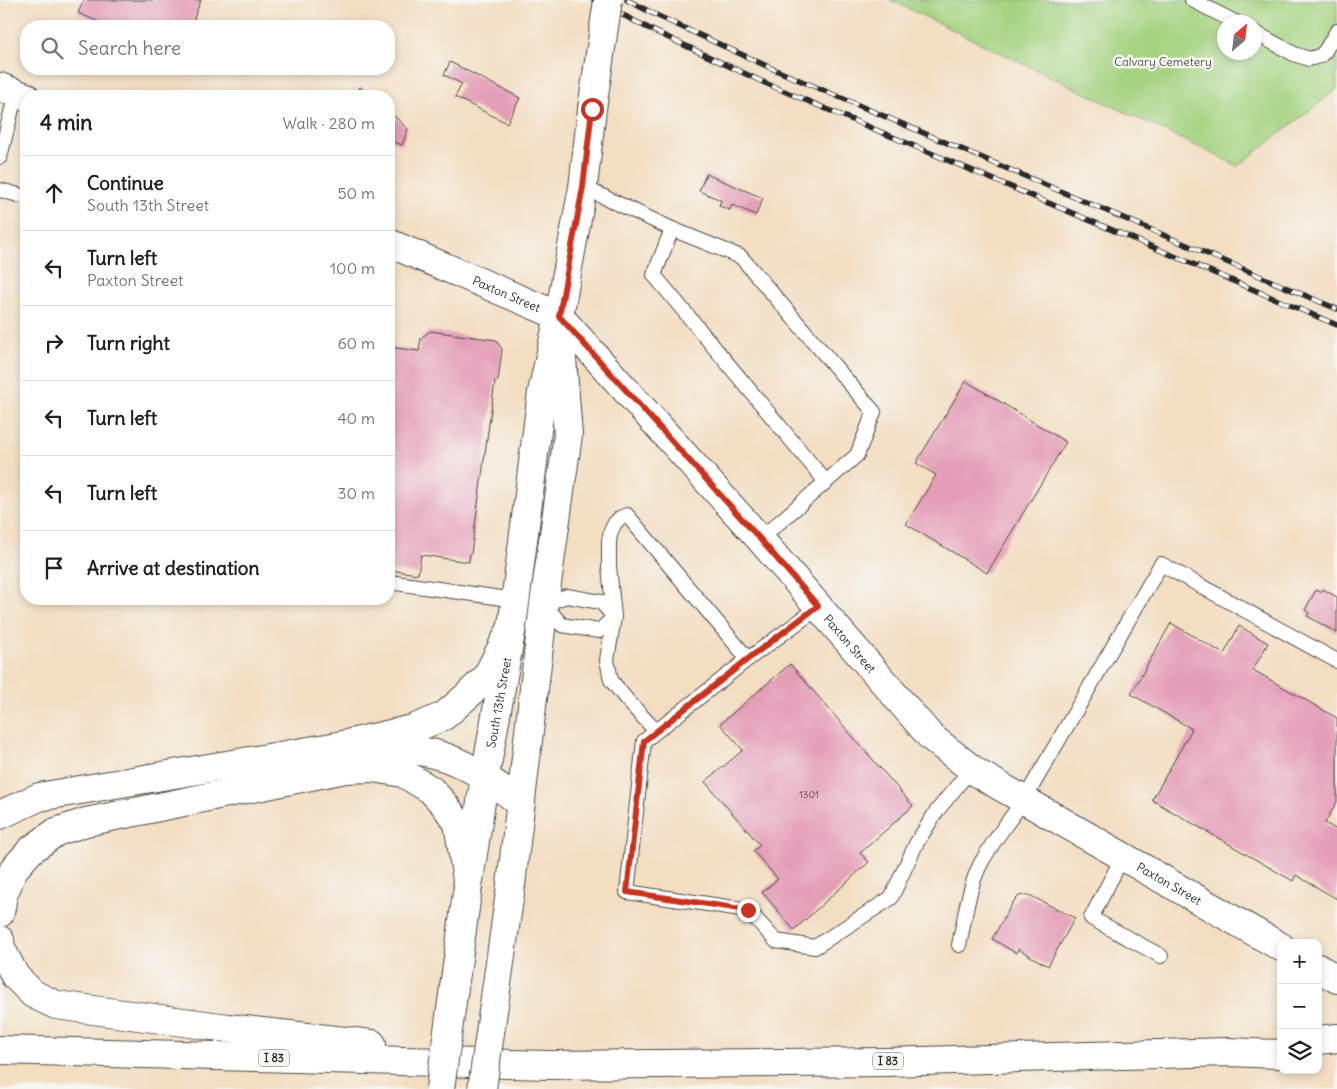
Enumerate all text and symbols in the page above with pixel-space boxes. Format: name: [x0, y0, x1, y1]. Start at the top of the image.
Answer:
north arrow: [1217, 15, 1262, 60]
search box: [20, 20, 395, 75]
icon: search: [38, 34, 66, 62]
text: Search here: [78, 36, 181, 60]
park label: Calvary Cemetery: [1114, 54, 1212, 69]
route start: [581, 98, 604, 121]
text: 4 min: [40, 109, 92, 136]
text: Walk · 280 m: [283, 113, 375, 133]
text: Continue: [87, 171, 164, 195]
icon: ahead: [40, 179, 68, 207]
text: 50 m: [337, 183, 375, 203]
text: South 13th Street: [87, 195, 209, 215]
text: Turn left: [87, 246, 157, 270]
icon: left: [40, 254, 68, 282]
text: 100 m: [330, 258, 375, 278]
text: Paxton Street: [87, 270, 183, 290]
street label: Paxton Street: [470, 272, 543, 315]
icon: right: [40, 329, 68, 357]
text: Turn right: [87, 331, 170, 355]
text: 60 m: [337, 333, 375, 353]
icon: left: [40, 404, 68, 432]
text: Turn left: [87, 406, 157, 430]
text: 40 m: [337, 408, 375, 428]
icon: left: [40, 479, 68, 507]
text: Turn left: [87, 481, 157, 505]
text: 30 m: [338, 483, 375, 503]
icon: arrive: [40, 554, 68, 582]
text: Arrive at destination: [87, 556, 260, 580]
street label: Paxton Street: [821, 611, 879, 676]
street label: South 13th Street: [483, 656, 514, 749]
house number: 1301: [799, 788, 819, 801]
street label: Paxton Street: [1134, 859, 1205, 908]
route end: [737, 899, 760, 922]
map controls: [1277, 939, 1322, 1074]
button: +: [1277, 939, 1322, 984]
button: −: [1277, 984, 1322, 1029]
button: layers: [1277, 1029, 1322, 1074]
road number: I 83: [259, 1050, 289, 1066]
road number: I 83: [873, 1052, 903, 1070]

